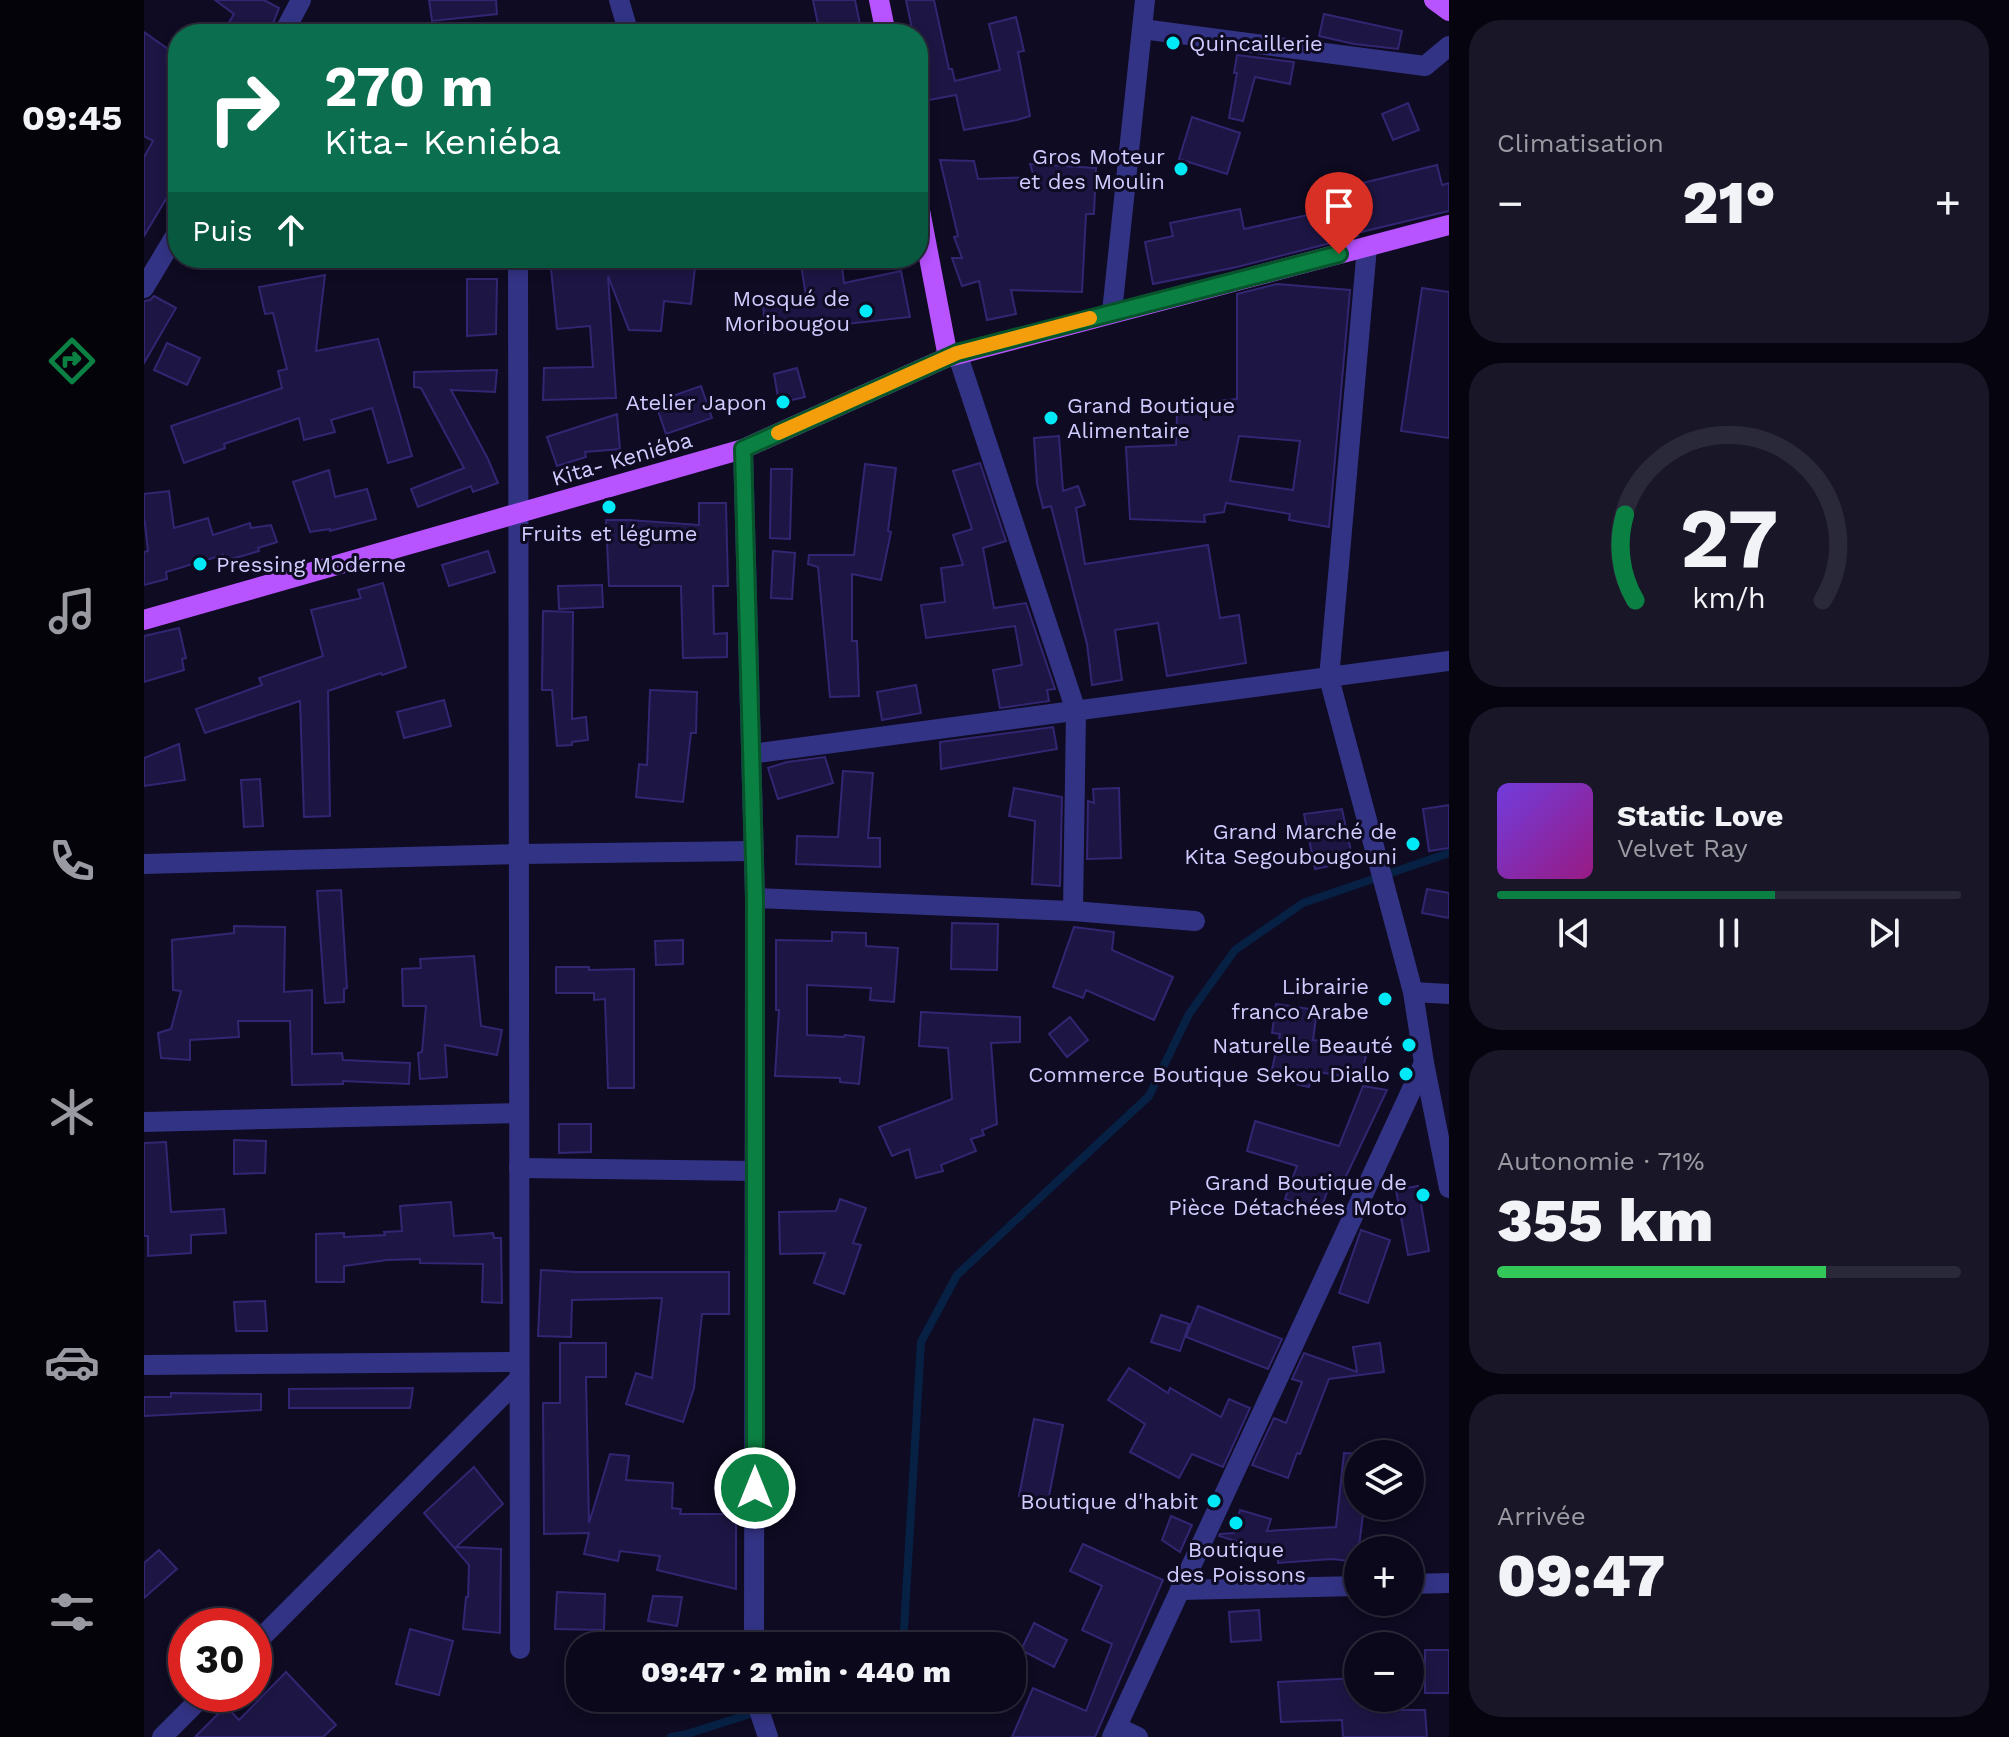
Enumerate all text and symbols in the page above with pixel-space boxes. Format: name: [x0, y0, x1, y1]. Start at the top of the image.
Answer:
place label: Quincaillerie: [1189, 31, 1323, 56]
marker: Quincaillerie: [1164, 34, 1182, 52]
text: 270 m: [324, 54, 494, 120]
icon: right: [192, 56, 296, 160]
text: 09:45: [22, 97, 122, 139]
text: Kita- Keniéba: [324, 121, 561, 163]
text: Climatisation: [1497, 128, 1664, 158]
place label: Gros Moteur et des Moulin: [1019, 144, 1165, 194]
marker: Gros Moteur et des Moulin: [1172, 160, 1190, 178]
text: 21°: [1682, 167, 1776, 238]
pin: [1305, 172, 1373, 254]
text: −: [1497, 177, 1524, 229]
text: +: [1934, 177, 1961, 229]
icon: arrive: [1317, 184, 1361, 228]
icon: ahead: [269, 208, 313, 252]
text: Puis: [192, 213, 253, 248]
place label: Mosqué de Moribougou: [724, 286, 850, 336]
marker: Mosqué de Moribougou: [857, 302, 875, 320]
icon: directions: [44, 333, 100, 389]
place label: Atelier Japon: [625, 390, 767, 415]
marker: Atelier Japon: [774, 393, 792, 411]
place label: Grand Boutique Alimentaire: [1067, 393, 1235, 443]
marker: Grand Boutique Alimentaire: [1042, 409, 1060, 427]
street label: Kita- Keniéba: [549, 427, 695, 491]
text: 27: [1680, 490, 1778, 587]
marker: Fruits et légume: [600, 498, 618, 516]
place label: Fruits et légume: [521, 521, 697, 546]
place label: Pressing Moderne: [216, 552, 406, 577]
marker: Pressing Moderne: [191, 555, 209, 573]
text: km/h: [1692, 581, 1766, 615]
icon: music: [44, 583, 100, 639]
text: Static Love: [1617, 798, 1783, 833]
place label: Grand Marché de Kita Segoubougouni: [1184, 819, 1397, 869]
icon: phone: [44, 833, 100, 889]
text: Velvet Ray: [1617, 833, 1748, 863]
marker: Grand Marché de Kita Segoubougouni: [1404, 835, 1422, 853]
icon: previous: [1552, 911, 1596, 955]
icon: pause: [1707, 911, 1751, 955]
icon: next: [1862, 911, 1906, 955]
place label: Librairie franco Arabe: [1231, 974, 1369, 1024]
marker: Librairie franco Arabe: [1376, 990, 1394, 1008]
place label: Naturelle Beauté: [1212, 1033, 1393, 1058]
marker: Naturelle Beauté: [1400, 1036, 1418, 1054]
place label: Commerce Boutique Sekou Diallo: [1028, 1062, 1390, 1087]
marker: Commerce Boutique Sekou Diallo: [1397, 1065, 1415, 1083]
icon: climate: [44, 1084, 100, 1140]
text: Autonomie · 71%: [1497, 1146, 1704, 1176]
place label: Grand Boutique de Pièce Détachées Moto: [1168, 1170, 1407, 1220]
text: 355 km: [1497, 1185, 1713, 1256]
marker: Grand Boutique de Pièce Détachées Moto: [1414, 1186, 1432, 1204]
icon: car: [44, 1334, 100, 1390]
map controls: [1344, 1440, 1424, 1712]
button: layers: [1344, 1440, 1424, 1520]
position arrow: [713, 1446, 797, 1530]
place label: Boutique d'habit: [1020, 1489, 1198, 1514]
marker: Boutique d'habit: [1205, 1492, 1223, 1510]
text: Arrivée: [1497, 1501, 1586, 1531]
marker: Boutique des Poissons: [1227, 1514, 1245, 1532]
button: +: [1344, 1536, 1424, 1616]
place label: Boutique des Poissons: [1166, 1537, 1306, 1587]
text: 09:47: [1497, 1540, 1665, 1611]
icon: filters: [44, 1584, 100, 1640]
speed limit sign: 30: [168, 1608, 272, 1712]
button: −: [1344, 1632, 1424, 1712]
text: 09:47 · 2 min · 440 m: [641, 1654, 951, 1689]

